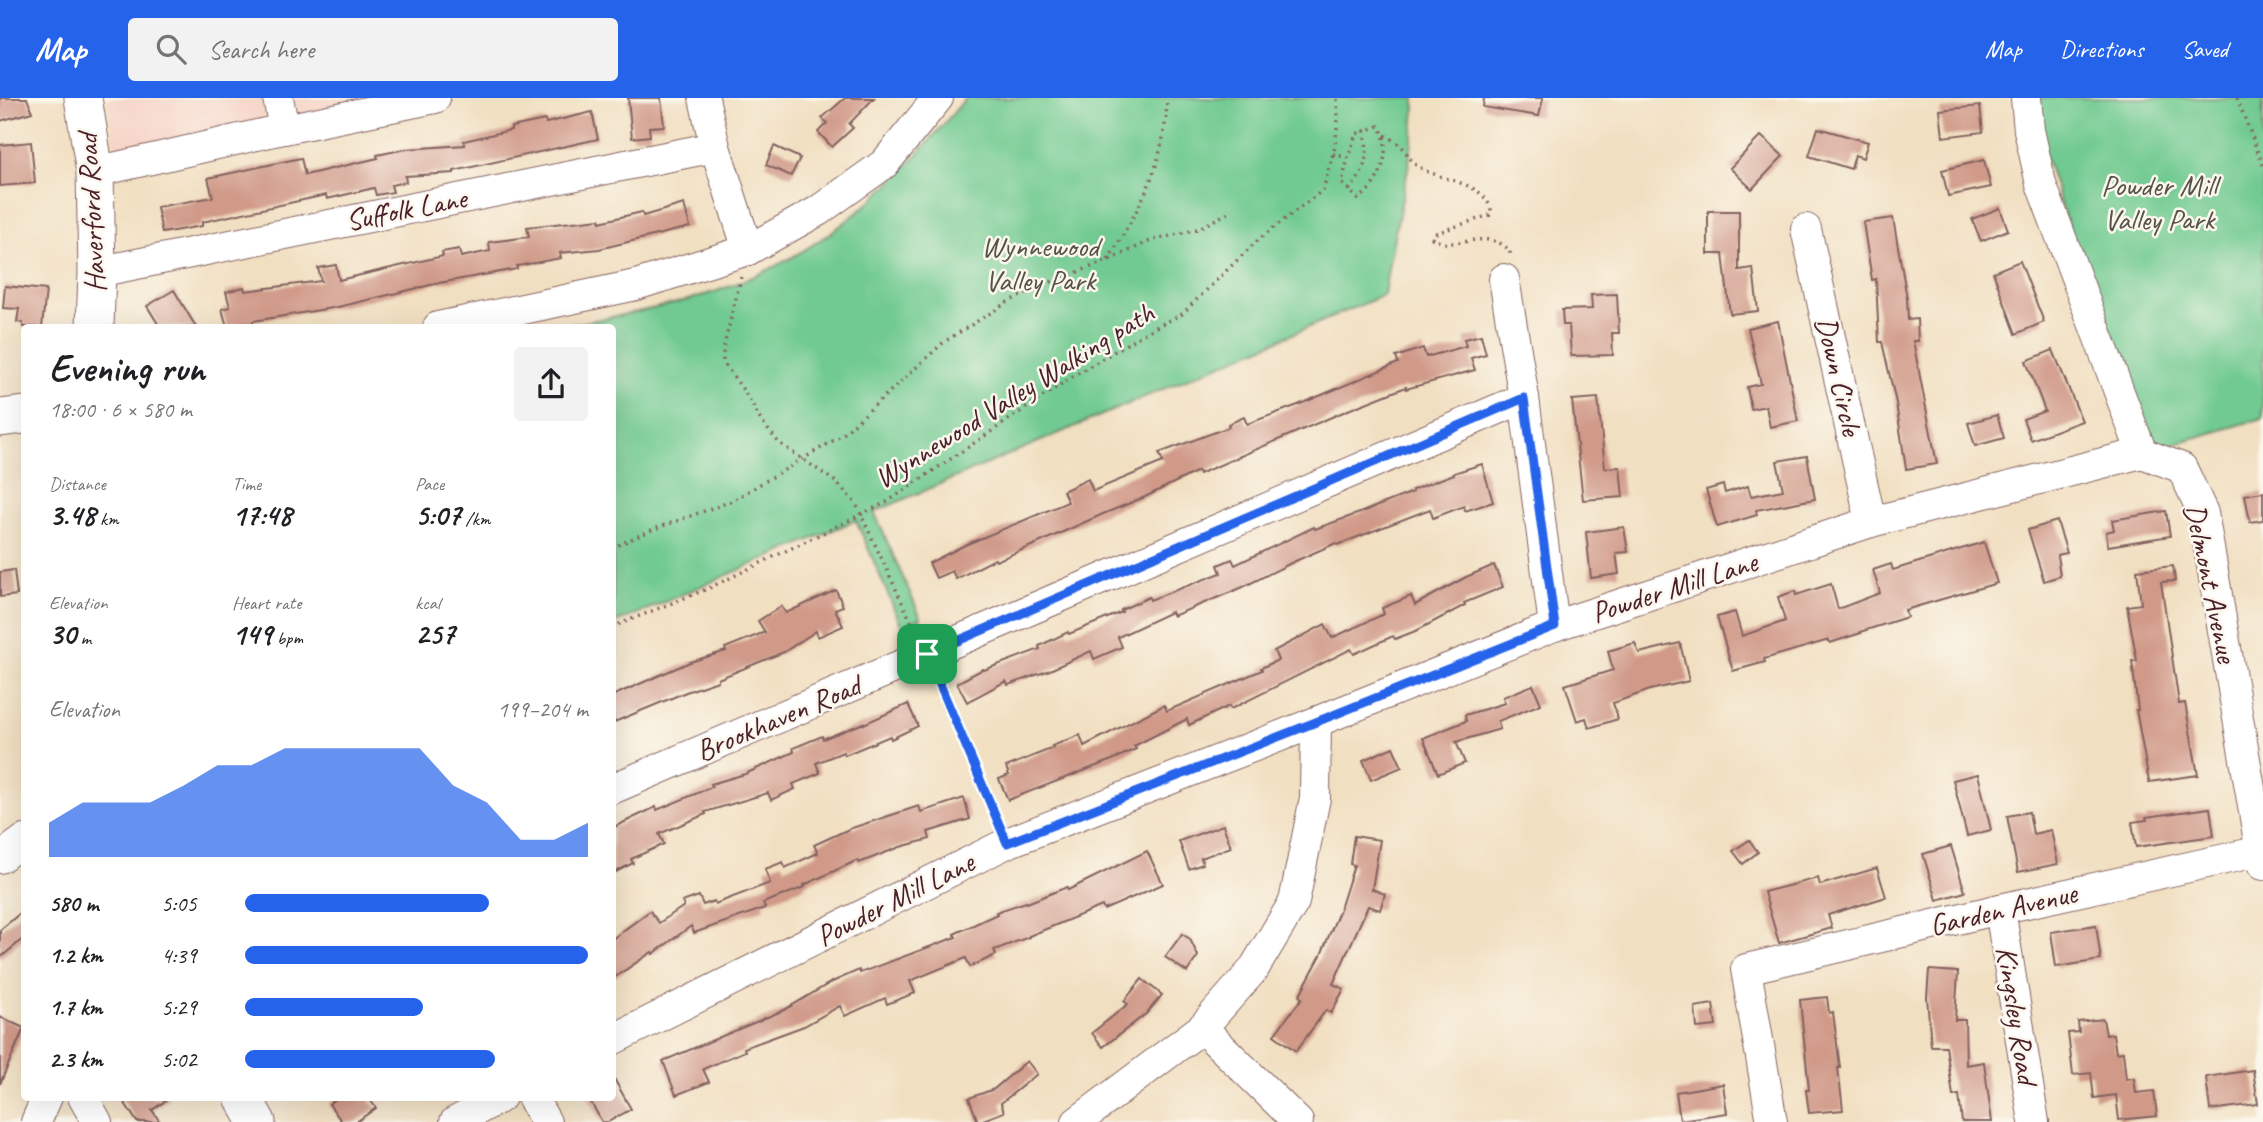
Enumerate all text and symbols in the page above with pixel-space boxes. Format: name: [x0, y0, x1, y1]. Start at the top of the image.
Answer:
search box: [128, 18, 618, 81]
text: Map: [35, 28, 86, 70]
icon: search: [152, 30, 190, 68]
text: Search here: [208, 33, 314, 66]
text: Map: [1985, 34, 2022, 64]
text: Directions: [2060, 34, 2143, 64]
text: Saved: [2181, 34, 2228, 64]
street label: Haverford Road: [68, 128, 114, 294]
park label: Powder Mill Valley Park: [2101, 166, 2222, 238]
street label: Suffolk Lane: [342, 178, 472, 239]
park label: Wynnewood Valley Park: [981, 227, 1103, 299]
street label: Wynnewood Valley Walking path: [867, 293, 1161, 497]
street label: Down Circle: [1807, 313, 1872, 441]
text: Evening run: [49, 345, 205, 392]
button: share: [514, 347, 588, 421]
text: 18:00 · 6 × 580 m: [49, 395, 192, 424]
text: Distance: [49, 472, 106, 496]
text: Time: [232, 472, 261, 496]
text: Pace: [415, 472, 444, 496]
text: 3.48: [49, 496, 95, 534]
text: 17:48: [232, 496, 292, 534]
text: 5:07: [415, 496, 461, 534]
street label: Delmont Avenue: [2176, 500, 2247, 668]
text: km: [95, 507, 119, 531]
text: /km: [461, 507, 490, 531]
street label: Powder Mill Lane: [1586, 542, 1764, 632]
text: Elevation: [49, 591, 107, 615]
text: Heart rate: [232, 591, 301, 615]
text: kcal: [415, 591, 440, 615]
text: 30: [49, 615, 76, 653]
text: 149: [232, 615, 272, 653]
text: 257: [415, 615, 455, 653]
pin: [897, 624, 957, 684]
text: m: [76, 626, 91, 650]
text: bpm: [272, 626, 303, 650]
icon: arrive: [908, 635, 946, 673]
street label: Brookhaven Road: [690, 665, 870, 770]
text: Elevation: [49, 695, 120, 724]
text: 199–204 m: [497, 695, 588, 724]
street label: Powder Mill Lane: [810, 842, 982, 955]
street label: Garden Avenue: [1926, 873, 2082, 944]
text: 580 m: [49, 889, 98, 918]
text: 5:05: [161, 889, 197, 918]
text: 1.2 km: [49, 941, 103, 970]
text: 4:39: [161, 941, 197, 970]
street label: Kingsley Road: [1987, 943, 2047, 1091]
text: 1.7 km: [49, 993, 102, 1022]
text: 5:29: [161, 993, 197, 1022]
text: 2.3 km: [49, 1045, 103, 1074]
text: 5:02: [161, 1045, 197, 1074]

